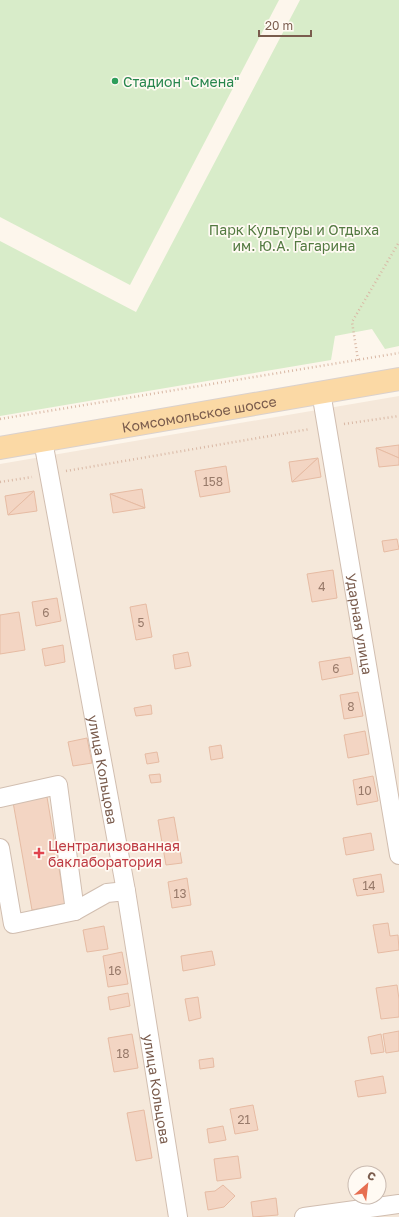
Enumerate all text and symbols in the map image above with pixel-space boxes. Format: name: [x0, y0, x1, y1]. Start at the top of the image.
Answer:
scale bar: [259, 12, 311, 38]
text: 20 m: [265, 18, 293, 33]
place label: Стадион "Смена": [123, 73, 239, 90]
marker: Стадион "Смена": [110, 76, 120, 86]
park label: Парк Культуры и Отдыха им. Ю.А. Гагарина: [209, 221, 379, 254]
street label: Комсомольское шоссе: [120, 392, 278, 435]
house number: 158: [203, 474, 223, 489]
street label: Ударная улица: [343, 572, 377, 676]
house number: 4: [318, 579, 326, 594]
house number: 6: [42, 605, 50, 620]
house number: 5: [138, 615, 145, 630]
house number: 6: [332, 661, 340, 676]
house number: 8: [347, 699, 355, 714]
street label: улица Кольцова: [85, 713, 122, 826]
house number: 10: [358, 783, 372, 798]
place label: Централизованная баклаборатория: [48, 837, 180, 870]
marker: Централизованная баклаборатория: [33, 847, 45, 859]
house number: 14: [362, 878, 376, 893]
house number: 13: [174, 886, 186, 901]
house number: 16: [108, 963, 122, 978]
street label: улица Кольцова: [140, 1033, 175, 1145]
house number: 18: [116, 1046, 130, 1061]
house number: 21: [238, 1112, 251, 1127]
north arrow: [347, 1165, 387, 1205]
text: С: [365, 1168, 379, 1183]

